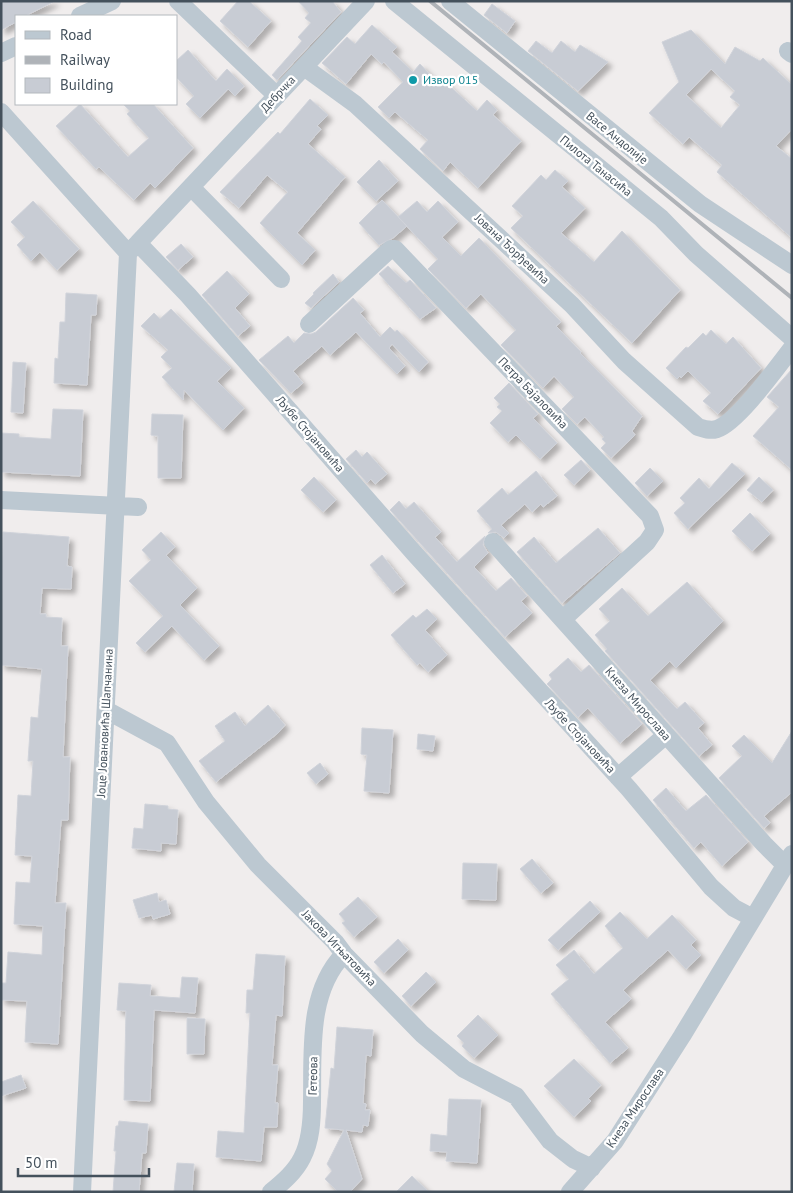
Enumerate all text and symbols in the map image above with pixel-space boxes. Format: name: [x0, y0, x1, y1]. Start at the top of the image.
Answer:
legend: [15, 15, 178, 105]
text: Road: [60, 25, 92, 44]
text: Railway: [60, 50, 110, 69]
street label: Дебрчка: [257, 72, 298, 115]
place label: Извор 015: [423, 72, 478, 87]
marker: Извор 015: [407, 74, 419, 86]
text: Building: [60, 75, 114, 94]
street label: Васе Андолије: [583, 108, 651, 167]
street label: Пилота Танасића: [557, 132, 635, 199]
street label: Јована Ђорђевића: [471, 210, 553, 287]
street label: Петра Бајаловића: [495, 354, 571, 432]
street label: Љубе Стојановића: [272, 392, 348, 475]
street label: Јоце Јовановића Шапчанина: [93, 648, 116, 799]
street label: Кнеза Мирослава: [602, 664, 674, 744]
street label: Љубе Стојановића: [541, 695, 619, 776]
street label: Јакова Игњатовића: [298, 906, 380, 989]
street label: Гетеова: [305, 1056, 320, 1096]
street label: Кнеза Мирослава: [602, 1065, 667, 1150]
scale bar: [18, 1146, 149, 1178]
text: 50 m: [25, 1153, 58, 1172]

